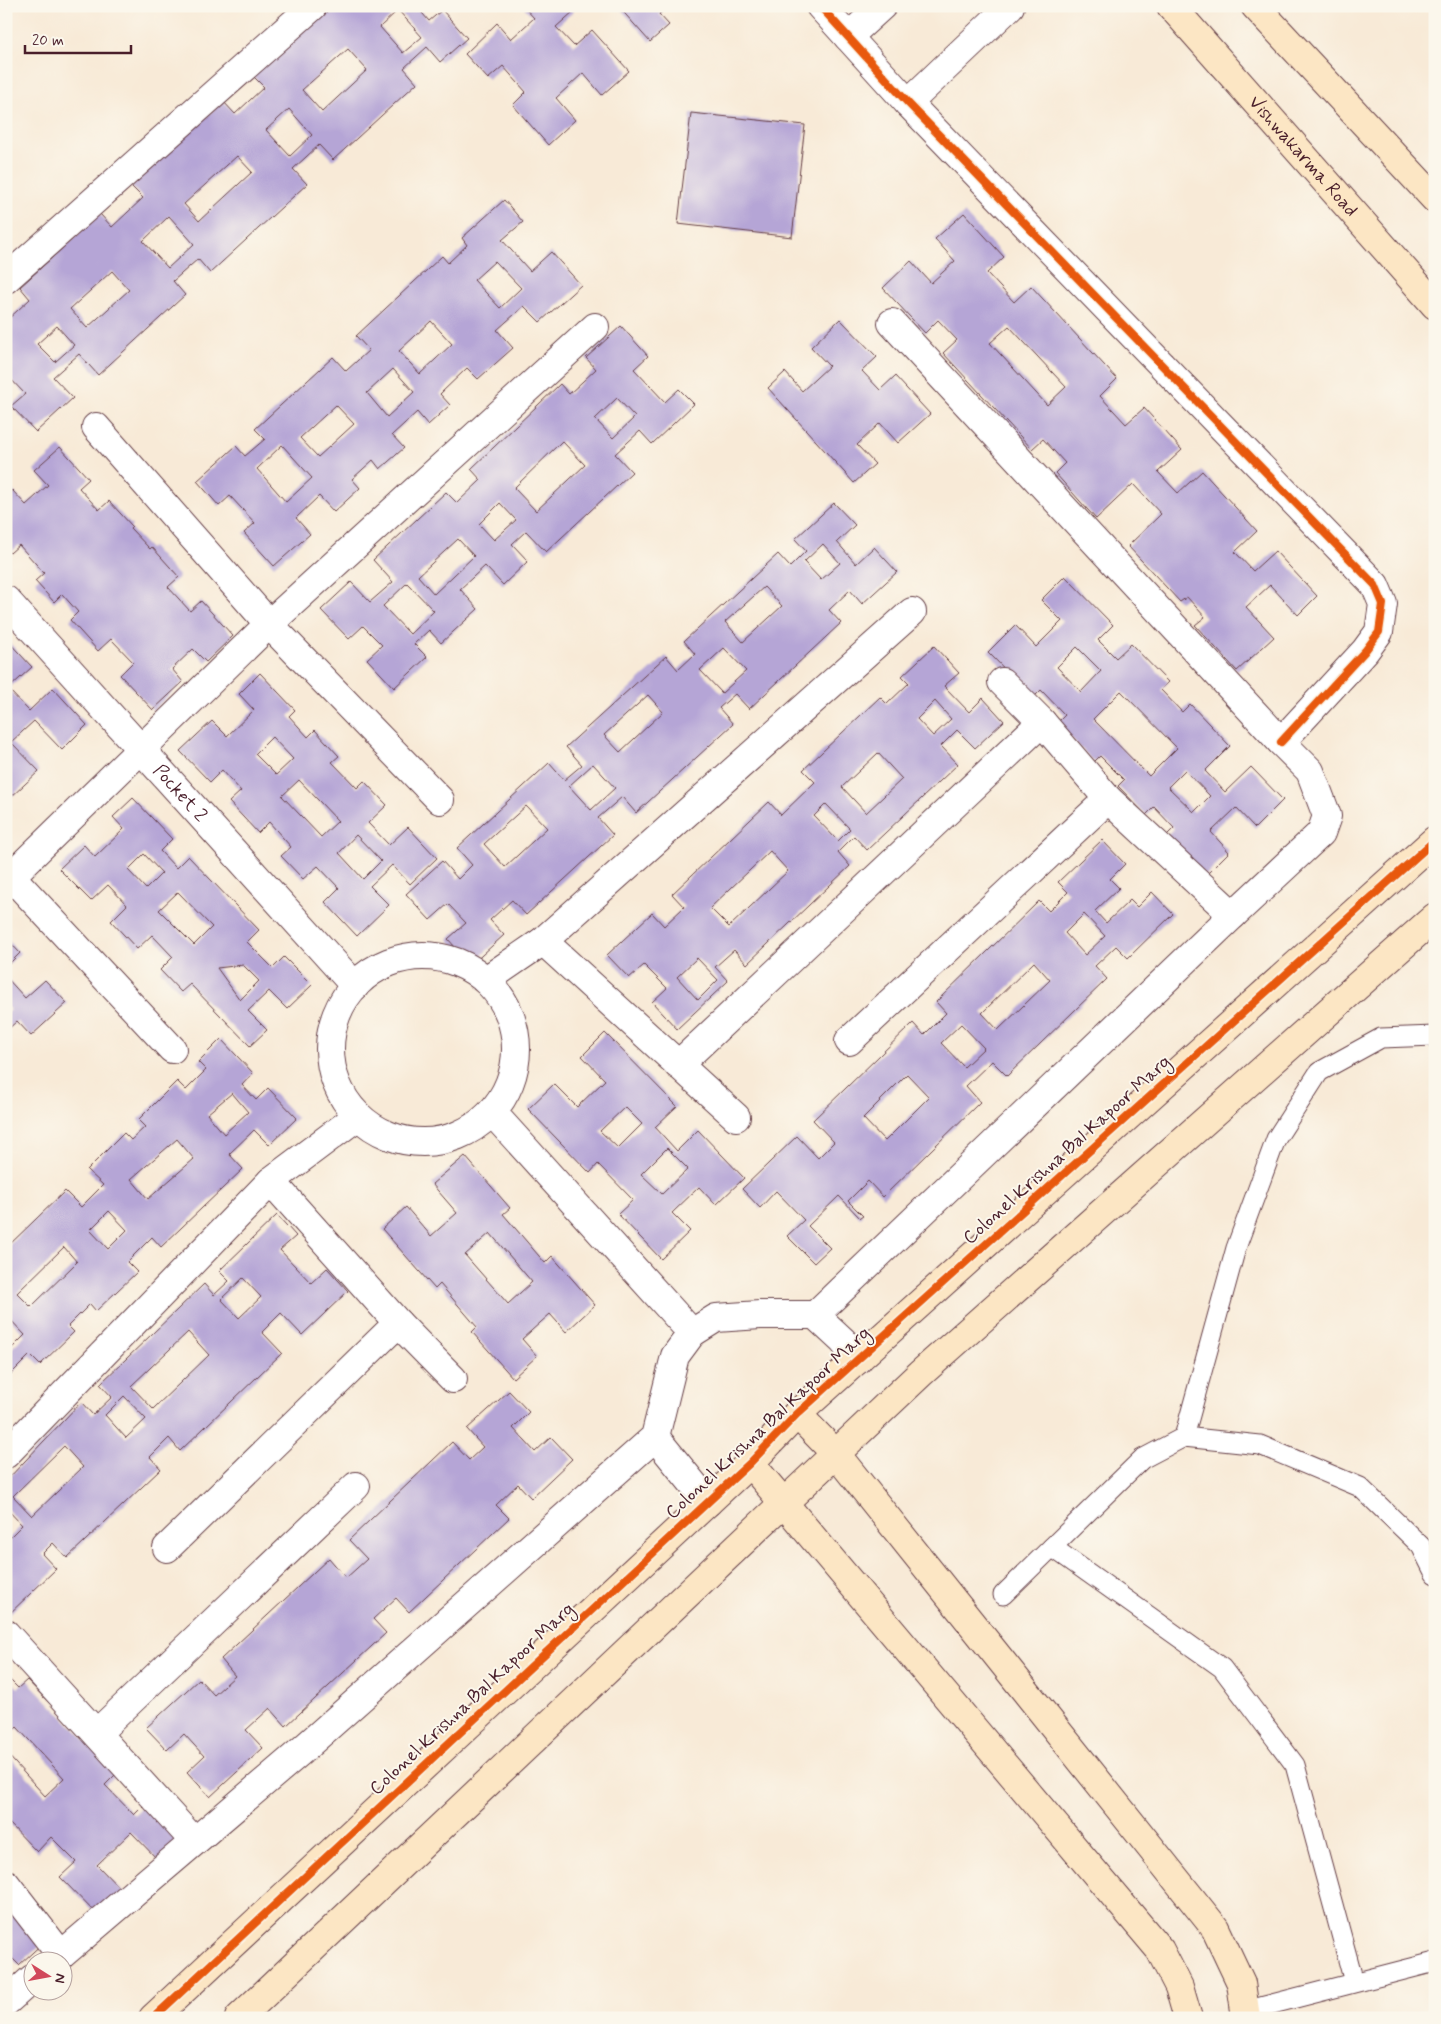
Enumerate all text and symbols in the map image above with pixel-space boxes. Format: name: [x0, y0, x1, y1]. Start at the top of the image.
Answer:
scale bar: [25, 22, 131, 54]
text: 20 m: [32, 31, 64, 51]
street label: Vishwakarma Road: [1243, 90, 1364, 222]
street label: Pocket 2: [148, 759, 213, 827]
street label: Colonel Krishna Bal Kapoor Marg: [958, 1050, 1178, 1252]
street label: Colonel Krishna Bal Kapoor Marg: [660, 1321, 877, 1526]
street label: Colonel Krishna Bal Kapoor Marg: [364, 1597, 581, 1802]
north arrow: [22, 1952, 72, 2002]
text: N: [50, 1972, 70, 1985]

